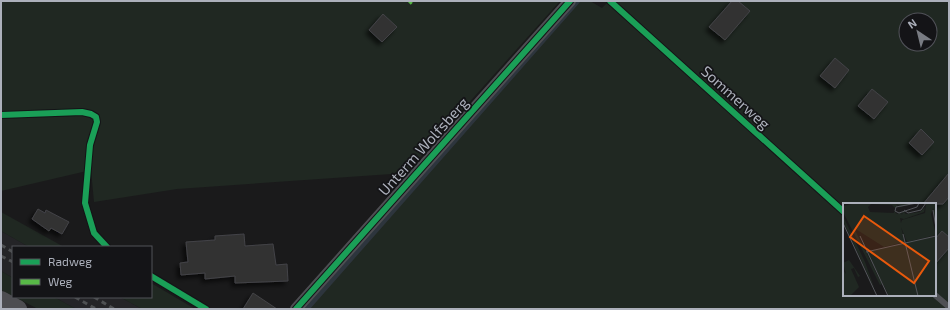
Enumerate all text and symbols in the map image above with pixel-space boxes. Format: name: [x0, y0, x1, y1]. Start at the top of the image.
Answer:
north arrow: [898, 12, 938, 52]
text: N: [905, 16, 919, 31]
street label: Sommerweg: [698, 62, 774, 133]
street label: Unterm Wolfsberg: [374, 93, 472, 199]
inset map: [843, 203, 936, 296]
legend: [12, 246, 152, 298]
text: Radweg: [48, 254, 92, 268]
text: Weg: [48, 274, 73, 288]

